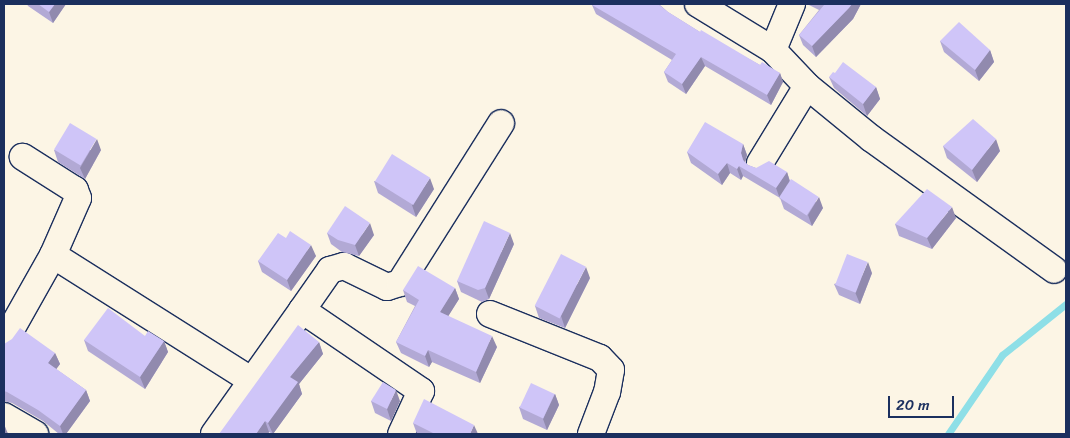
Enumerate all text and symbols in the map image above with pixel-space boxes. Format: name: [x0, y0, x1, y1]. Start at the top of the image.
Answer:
scale bar: [890, 386, 956, 418]
text: 20 m: [896, 392, 930, 418]

